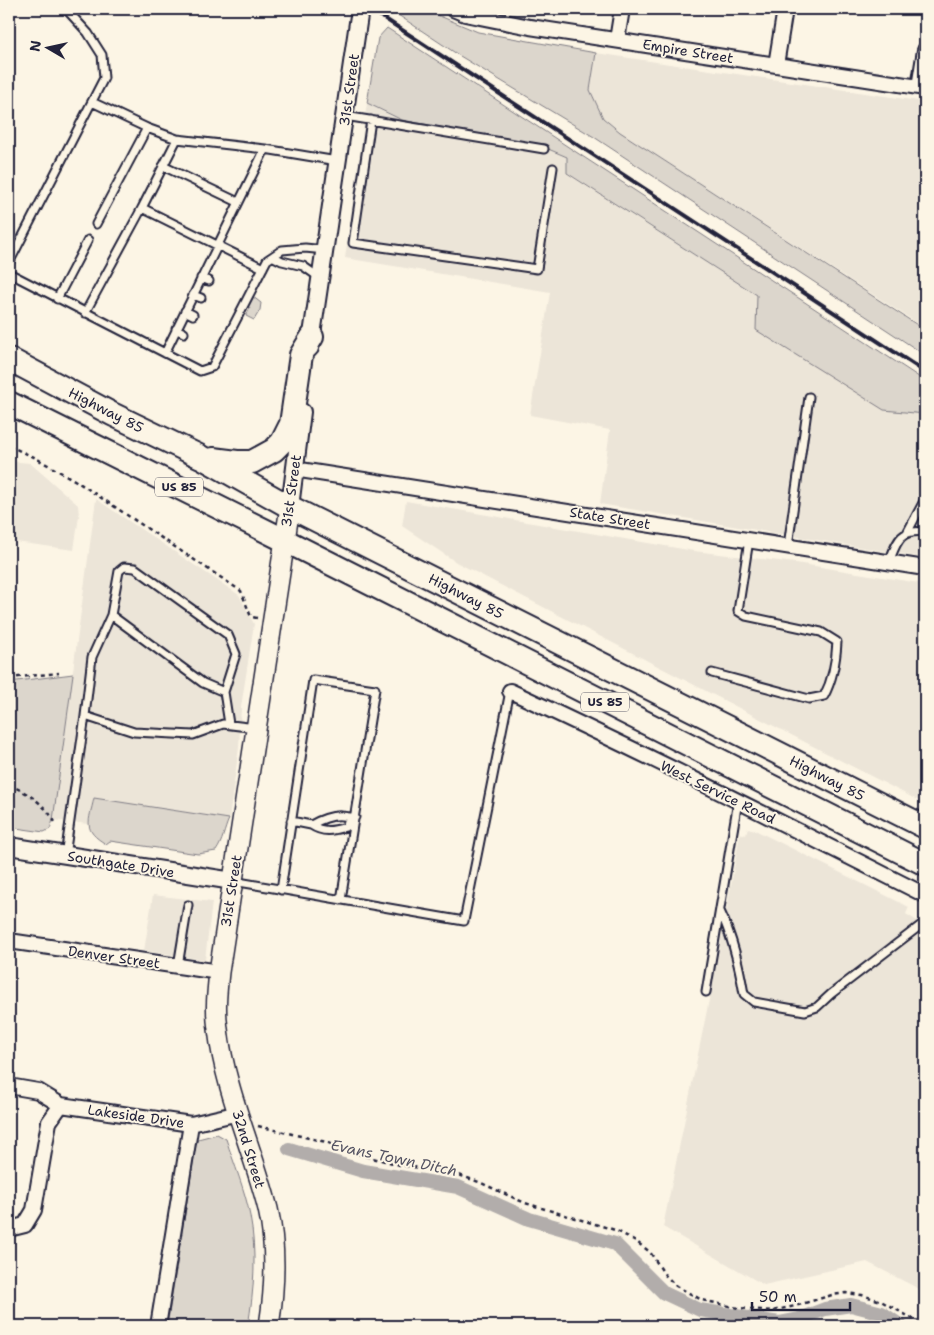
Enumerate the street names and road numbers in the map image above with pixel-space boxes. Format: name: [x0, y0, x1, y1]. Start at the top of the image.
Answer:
street label: Empire Street: [641, 35, 735, 67]
street label: 31st Street: [335, 53, 363, 127]
street label: Highway 85: [65, 383, 147, 437]
street label: 31st Street: [277, 454, 305, 528]
road number: US 85: [155, 478, 203, 497]
street label: State Street: [568, 503, 652, 533]
street label: Highway 85: [425, 569, 507, 623]
road number: US 85: [581, 692, 629, 712]
street label: Highway 85: [786, 751, 868, 805]
street label: West Service Road: [657, 756, 779, 828]
street label: Southgate Drive: [66, 847, 176, 881]
street label: 31st Street: [216, 854, 246, 928]
street label: Denver Street: [67, 942, 161, 972]
street label: Lakeside Drive: [86, 1100, 186, 1132]
street label: 32nd Street: [228, 1107, 270, 1191]

